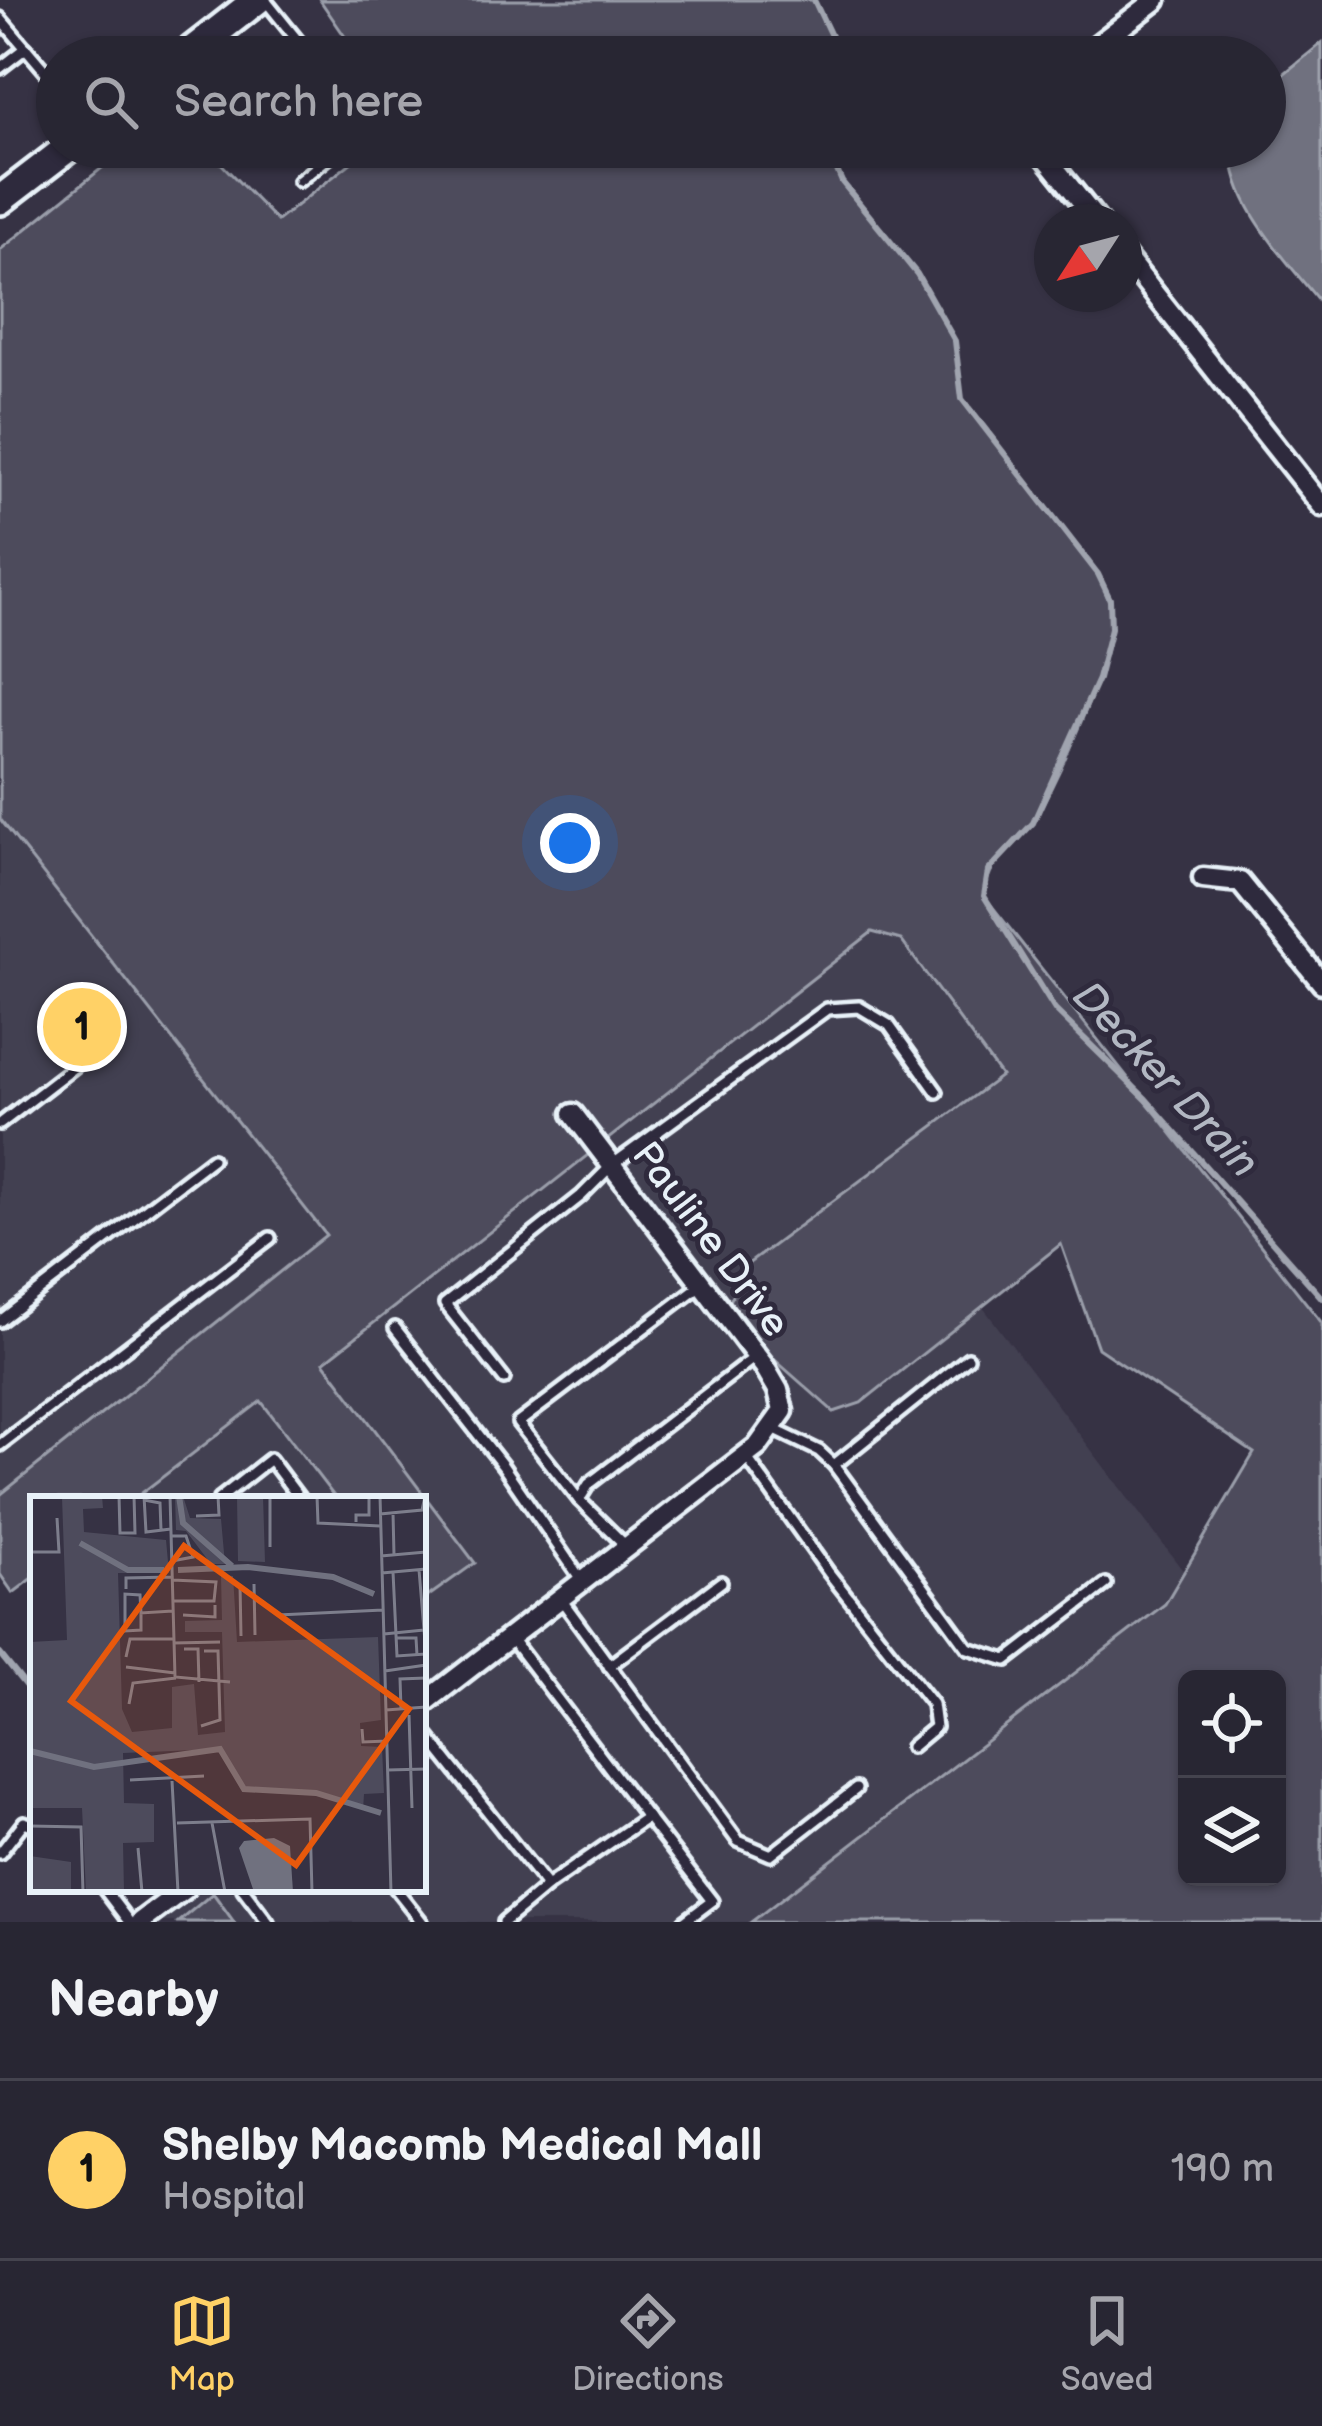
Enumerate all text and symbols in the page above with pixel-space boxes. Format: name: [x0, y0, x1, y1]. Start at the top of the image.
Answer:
search box: [36, 36, 1286, 168]
icon: search: [78, 69, 144, 135]
text: Search here: [174, 75, 423, 130]
north arrow: [1034, 204, 1142, 312]
your location: [540, 813, 600, 873]
water label: Decker Drain: [1061, 971, 1269, 1189]
pin: 1: [43, 982, 121, 1072]
street label: Pauline Drive: [621, 1133, 799, 1347]
inset map: [30, 1496, 426, 1892]
map controls: [1178, 1670, 1286, 1886]
button: locate: [1178, 1670, 1286, 1778]
button: layers: [1178, 1778, 1286, 1886]
text: Nearby: [48, 1970, 219, 2031]
text: Shelby Macomb Medical Mall: [162, 2119, 762, 2174]
text: 1: [79, 2146, 95, 2193]
text: 190 m: [1171, 2146, 1274, 2193]
text: Hospital: [162, 2174, 305, 2221]
tab: Map: [169, 2288, 235, 2400]
tab: Directions: [572, 2288, 724, 2400]
tab: Saved: [1061, 2288, 1153, 2400]

